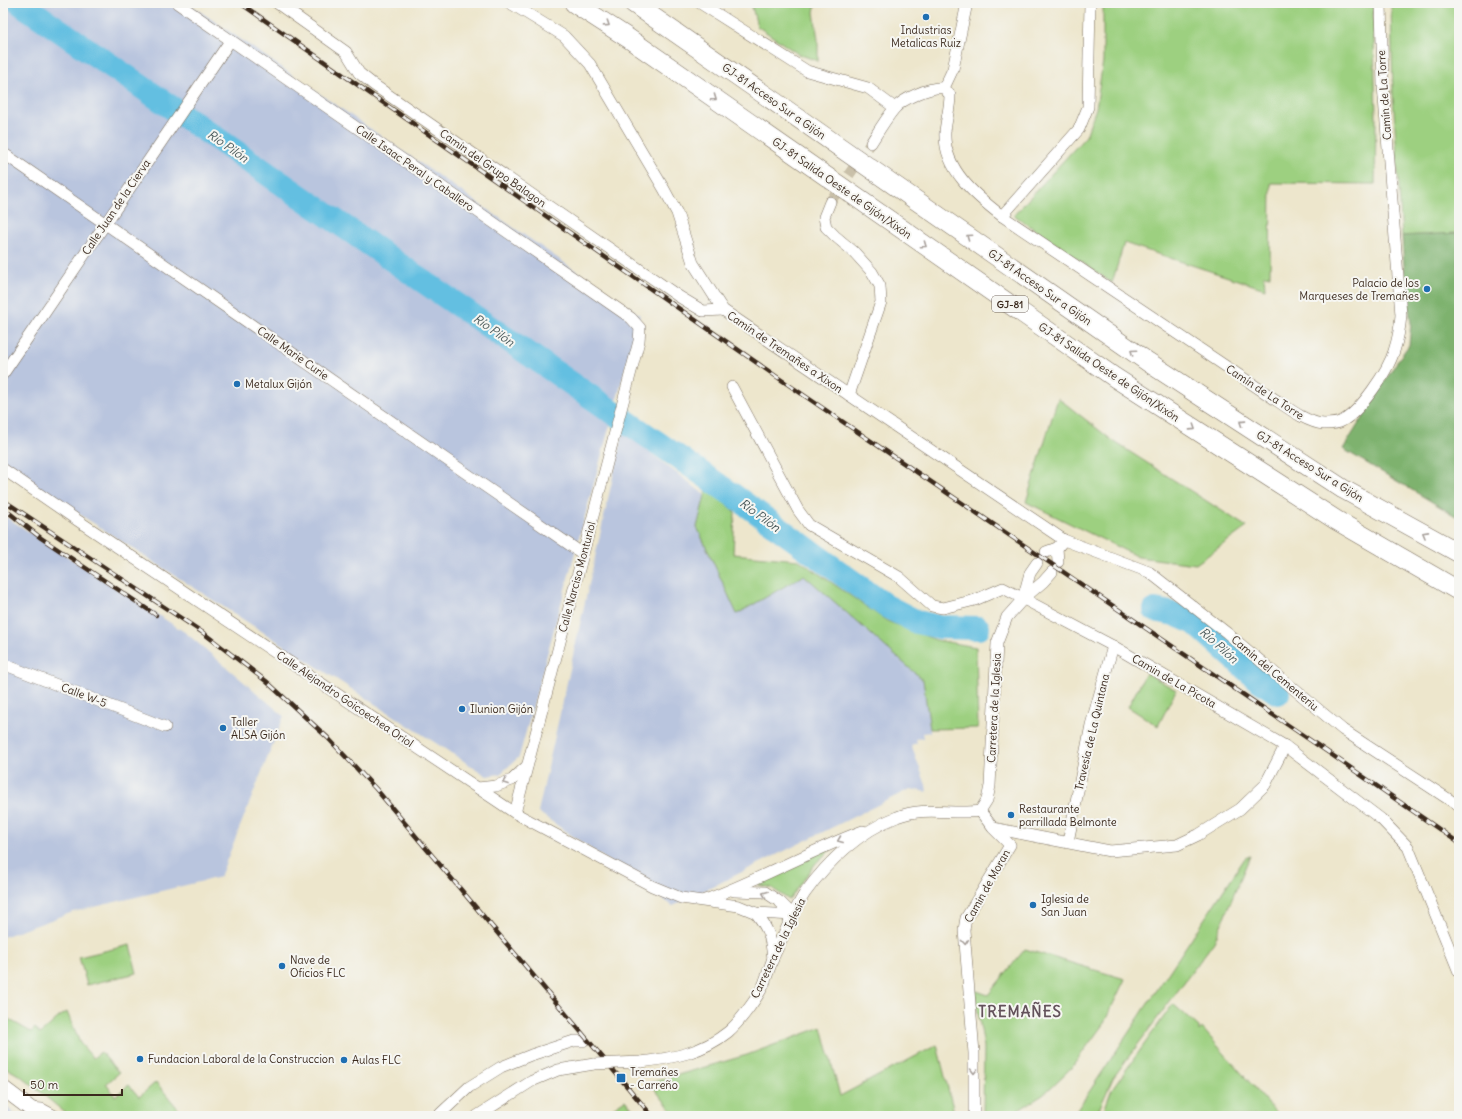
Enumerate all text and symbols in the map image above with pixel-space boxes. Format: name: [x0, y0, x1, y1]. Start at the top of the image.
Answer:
marker: Industrias Metalicas Ruiz: [921, 12, 931, 22]
one-way arrow: [603, 19, 610, 27]
place label: Industrias Metalicas Ruiz: [891, 23, 961, 50]
street label: Camín de La Torre: [1374, 50, 1394, 140]
street label: GJ-81 Acceso Sur a Gijón: [719, 60, 829, 142]
one-way arrow: [710, 93, 717, 101]
street label: Calle Isaac Peral y Caballero: [353, 122, 477, 214]
street label: Camin del Grupo Balagon: [437, 126, 549, 210]
water label: Río Pilón: [205, 127, 252, 166]
street label: GJ-81 Salida Oeste de Gijón/Xixón: [769, 134, 915, 242]
street label: Calle Juan de la Cierva: [79, 157, 153, 257]
one-way arrow: [967, 235, 974, 242]
one-way arrow: [920, 240, 927, 248]
street label: GJ-81 Acceso Sur a Gijón: [986, 246, 1094, 328]
place label: Palacio de los Marqueses de Tremañes: [1299, 276, 1419, 303]
marker: Palacio de los Marqueses de Tremañes: [1422, 284, 1432, 294]
road number: GJ-81: [992, 296, 1028, 312]
street label: Camín de Tremañes a Xixon: [725, 308, 845, 396]
water label: Río Pilón: [471, 311, 518, 350]
street label: GJ-81 Salida Oeste de Gijón/Xixón: [1036, 319, 1182, 425]
street label: Calle Marie Curie: [255, 323, 331, 383]
one-way arrow: [1131, 350, 1138, 357]
street label: Camín de La Torre: [1223, 362, 1307, 422]
place label: Metalux Gijón: [245, 377, 312, 391]
marker: Metalux Gijón: [232, 379, 242, 389]
one-way arrow: [1239, 420, 1246, 428]
one-way arrow: [1189, 423, 1196, 430]
street label: GJ-81 Acceso Sur a Gijón: [1254, 427, 1366, 505]
water label: Río Pilón: [737, 495, 784, 535]
street label: Calle Narciso Monturiol: [555, 520, 599, 634]
one-way arrow: [1422, 531, 1429, 538]
water label: Río Pilón: [1197, 624, 1242, 667]
street label: Camín del Cementeriu: [1229, 632, 1322, 714]
street label: Calle Alejandro Goicoechea Oriol: [274, 648, 416, 750]
street label: Camin de La Picota: [1129, 651, 1219, 711]
street label: Carretera de la Iglesia: [984, 653, 1004, 763]
street label: Travesía de La Quintana: [1072, 672, 1112, 792]
street label: Calle W-5: [59, 680, 109, 710]
place label: Ilunion Gijón: [470, 702, 533, 716]
marker: Ilunion Gijón: [457, 704, 467, 714]
place label: Taller ALSA Gijón: [231, 715, 285, 742]
marker: Taller ALSA Gijón: [218, 723, 228, 733]
one-way arrow: [502, 778, 509, 786]
place label: Restaurante parrillada Belmonte: [1019, 802, 1117, 829]
marker: Restaurante parrillada Belmonte: [1006, 810, 1016, 820]
one-way arrow: [837, 835, 844, 843]
street label: Camin de Moran: [961, 847, 1013, 925]
one-way arrow: [762, 890, 769, 898]
place label: Iglesia de San Juan: [1041, 892, 1089, 919]
street label: Carretera de la Iglesia: [748, 896, 808, 1000]
marker: Iglesia de San Juan: [1028, 900, 1038, 910]
one-way arrow: [960, 939, 969, 945]
place label: Nave de Oficios FLC: [290, 953, 345, 980]
marker: Nave de Oficios FLC: [277, 961, 287, 971]
district label: TREMAÑES: [978, 1001, 1062, 1021]
place label: Fundacion Laboral de la Construccion: [148, 1052, 334, 1066]
place label: Aulas FLC: [352, 1053, 401, 1067]
marker: Fundacion Laboral de la Construccion: [135, 1054, 145, 1064]
marker: Aulas FLC: [339, 1055, 349, 1065]
place label: Tremañes - Carreño: [630, 1065, 678, 1092]
one-way arrow: [970, 1068, 978, 1074]
scale bar: [24, 1071, 122, 1097]
marker: Tremañes - Carreño: [615, 1072, 627, 1084]
text: 50 m: [30, 1077, 59, 1092]

